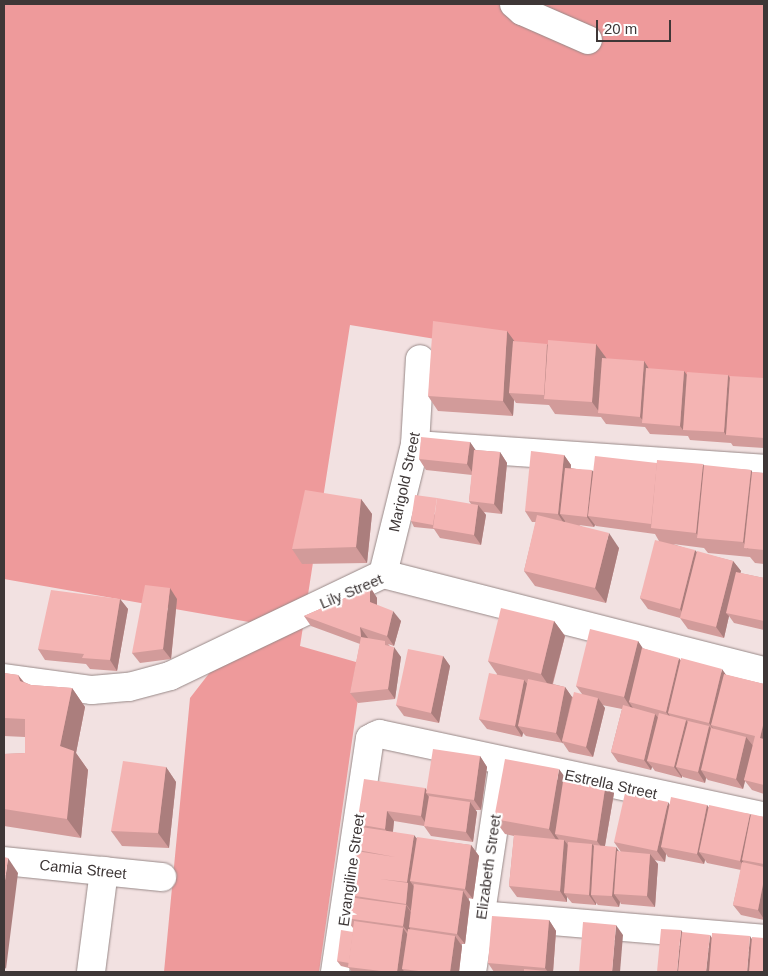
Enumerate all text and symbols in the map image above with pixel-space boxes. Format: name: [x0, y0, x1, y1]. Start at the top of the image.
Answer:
scale bar: [598, 10, 673, 42]
text: 20 m: [604, 20, 637, 37]
street label: Marigold Street: [385, 430, 423, 534]
street label: Lily Street: [317, 570, 385, 612]
street label: Estrella Street: [563, 765, 659, 803]
street label: Evangiline Street: [334, 813, 368, 927]
street label: Elizabeth Street: [472, 813, 504, 921]
street label: Camia Street: [39, 855, 127, 883]

